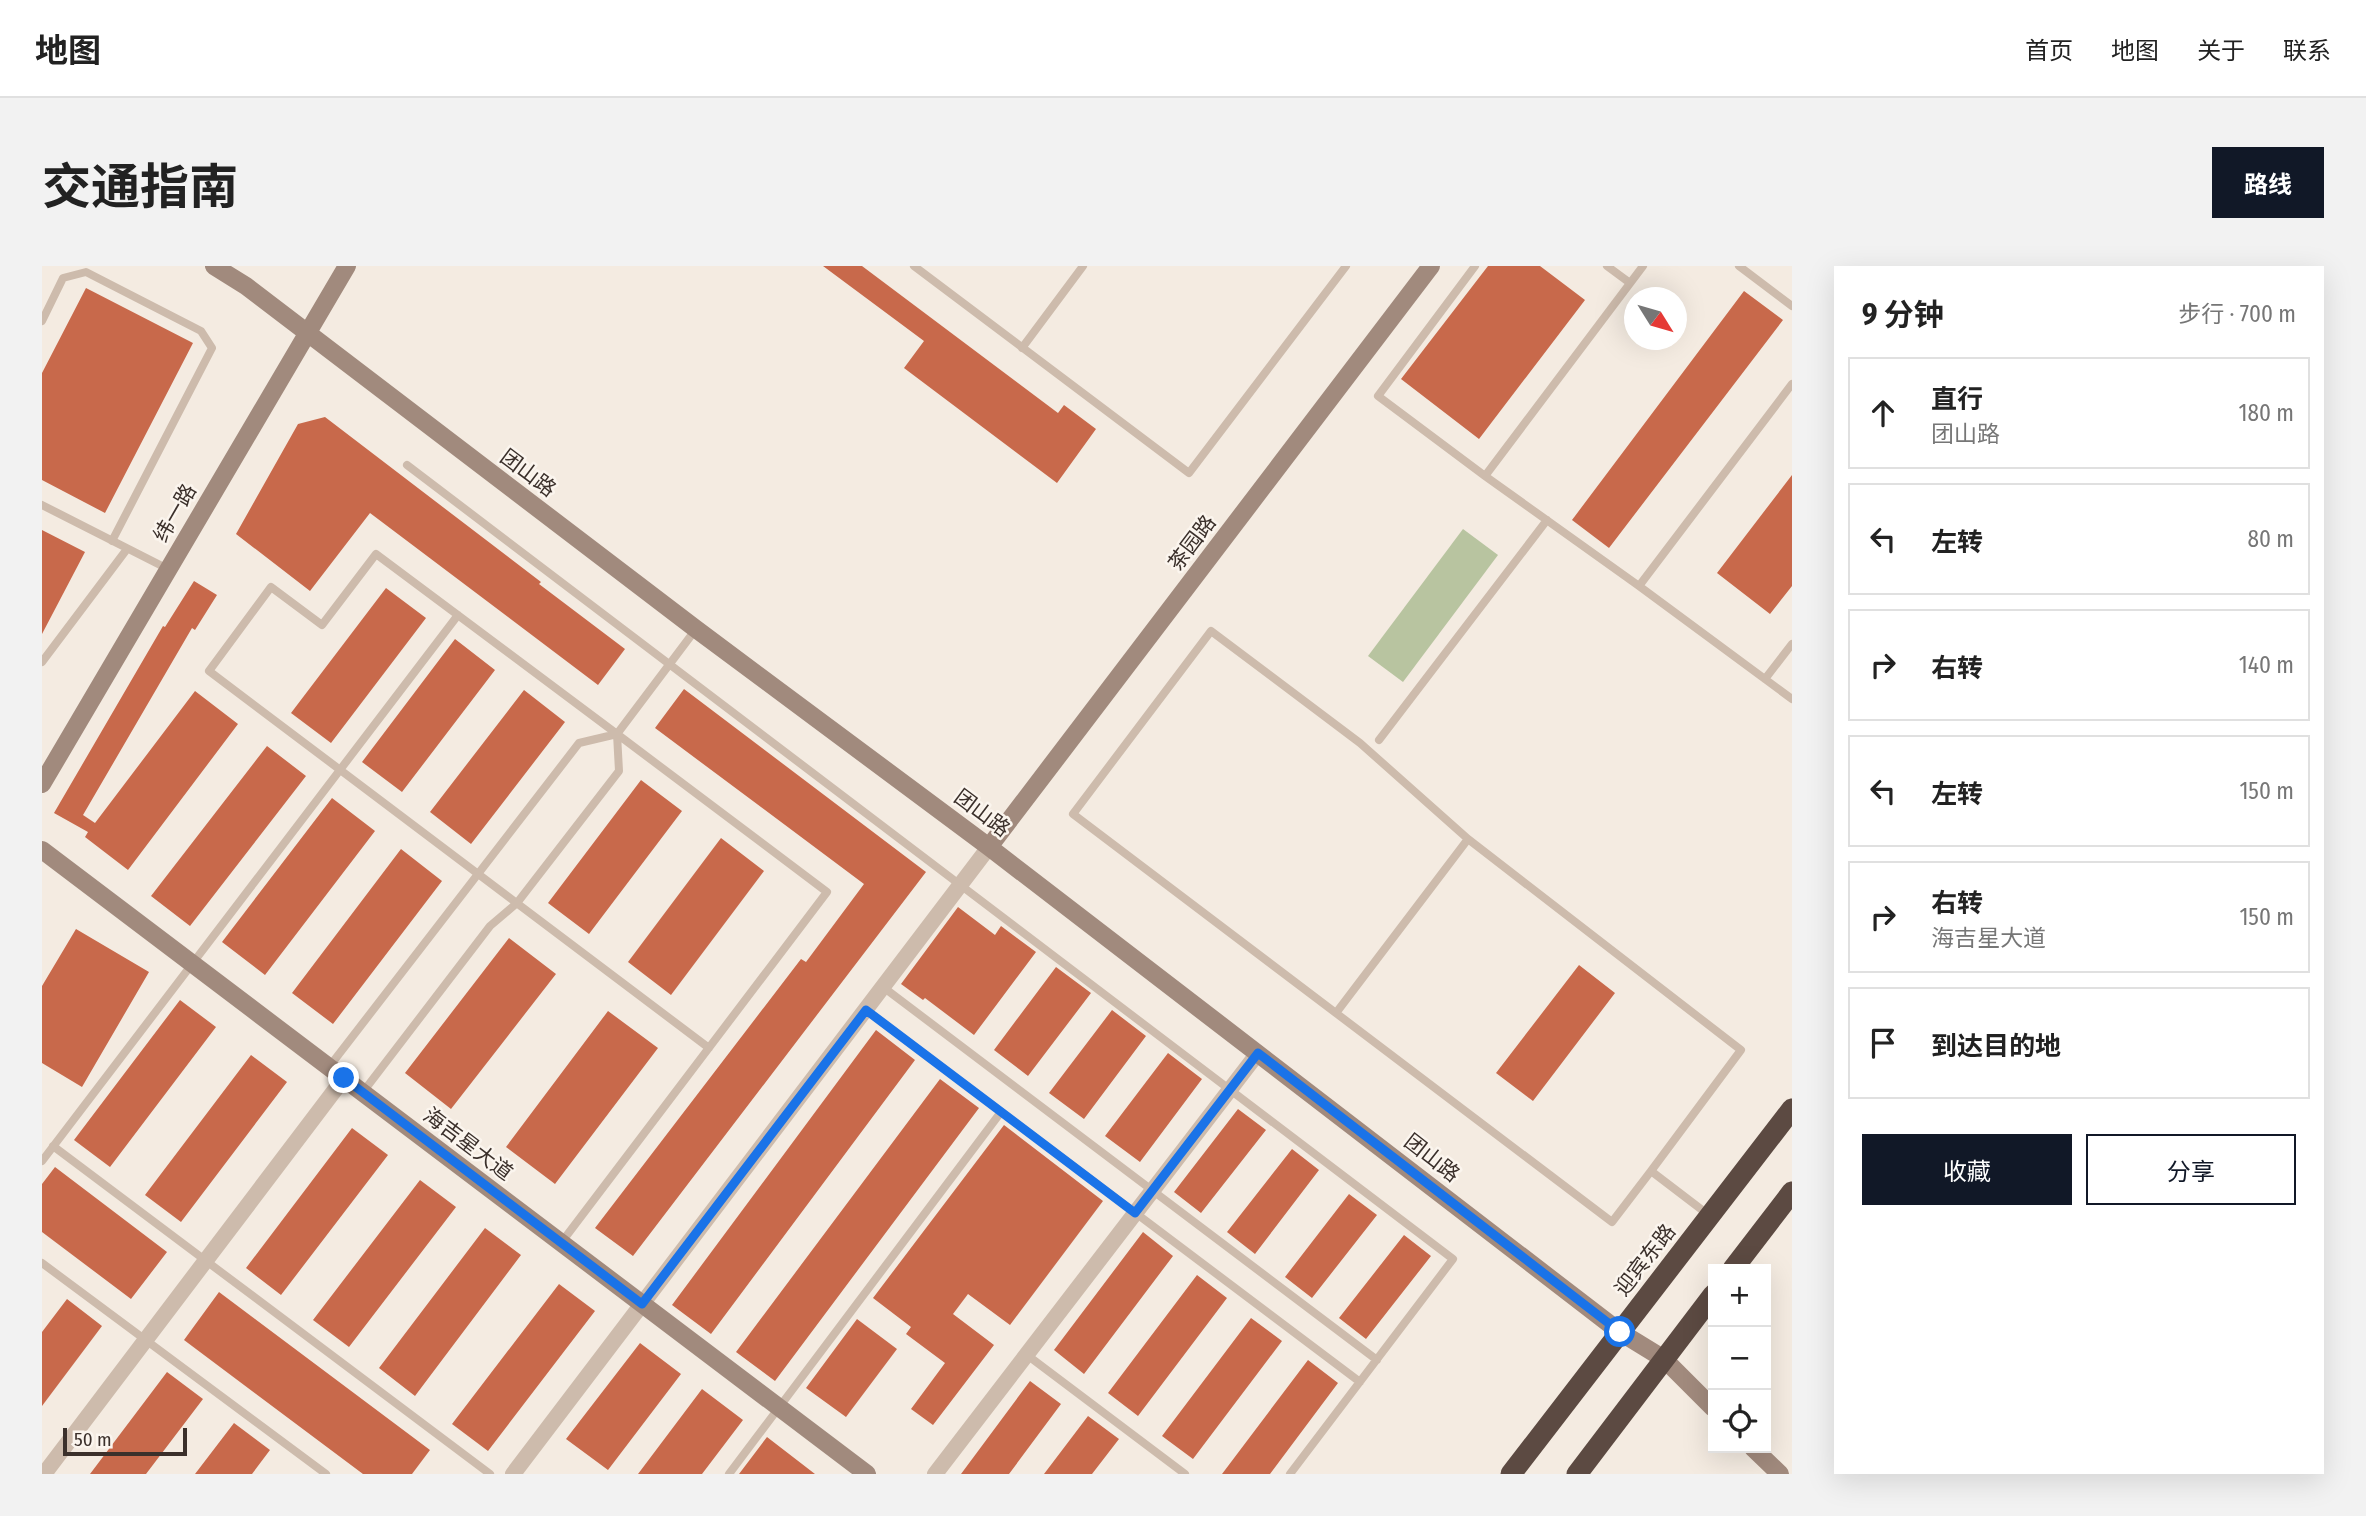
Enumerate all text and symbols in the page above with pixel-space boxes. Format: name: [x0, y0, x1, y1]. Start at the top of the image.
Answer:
text: 地图: [35, 31, 101, 71]
text: 首页: [2025, 37, 2073, 65]
text: 地图: [2111, 37, 2159, 65]
text: 关于: [2197, 37, 2245, 65]
text: 联系: [2283, 37, 2331, 65]
button: 路线: [2212, 147, 2324, 218]
text: 交通指南: [42, 158, 238, 217]
north arrow: [1624, 287, 1687, 350]
text: 9 分钟: [1862, 297, 1944, 333]
text: 步行 · 700 m: [2178, 300, 2296, 328]
text: 直行: [1931, 384, 1983, 415]
icon: ahead: [1864, 394, 1902, 432]
text: 180 m: [2238, 399, 2294, 427]
text: 团山路: [1931, 420, 2000, 448]
street label: 团山路: [495, 444, 561, 502]
street label: 纬一路: [148, 479, 202, 547]
street label: 茶园路: [1163, 510, 1221, 576]
icon: left: [1864, 520, 1902, 558]
text: 80 m: [2247, 525, 2294, 553]
text: 左转: [1931, 527, 1983, 558]
icon: right: [1864, 646, 1902, 684]
text: 140 m: [2239, 651, 2294, 679]
text: 右转: [1931, 653, 1983, 684]
icon: left: [1864, 772, 1902, 810]
text: 150 m: [2239, 777, 2294, 805]
text: 左转: [1931, 779, 1983, 810]
street label: 团山路: [949, 784, 1015, 842]
text: 右转: [1931, 888, 1983, 919]
icon: right: [1864, 898, 1902, 936]
text: 150 m: [2239, 903, 2294, 931]
text: 海吉星大道: [1931, 924, 2046, 952]
icon: arrive: [1864, 1024, 1902, 1062]
text: 到达目的地: [1931, 1031, 2061, 1062]
route end: [328, 1062, 359, 1093]
street label: 海吉星大道: [418, 1102, 518, 1186]
street label: 团山路: [1399, 1128, 1465, 1188]
button: 收藏: [1862, 1134, 2072, 1205]
button: 分享: [2086, 1134, 2296, 1205]
street label: 迎宾东路: [1609, 1219, 1681, 1301]
map controls: [1708, 1264, 1771, 1453]
button: +: [1708, 1264, 1771, 1327]
route start: [1604, 1316, 1635, 1347]
button: −: [1708, 1327, 1771, 1390]
button: locate: [1708, 1390, 1771, 1453]
scale bar: [63, 1425, 187, 1457]
text: 50 m: [74, 1428, 112, 1451]

